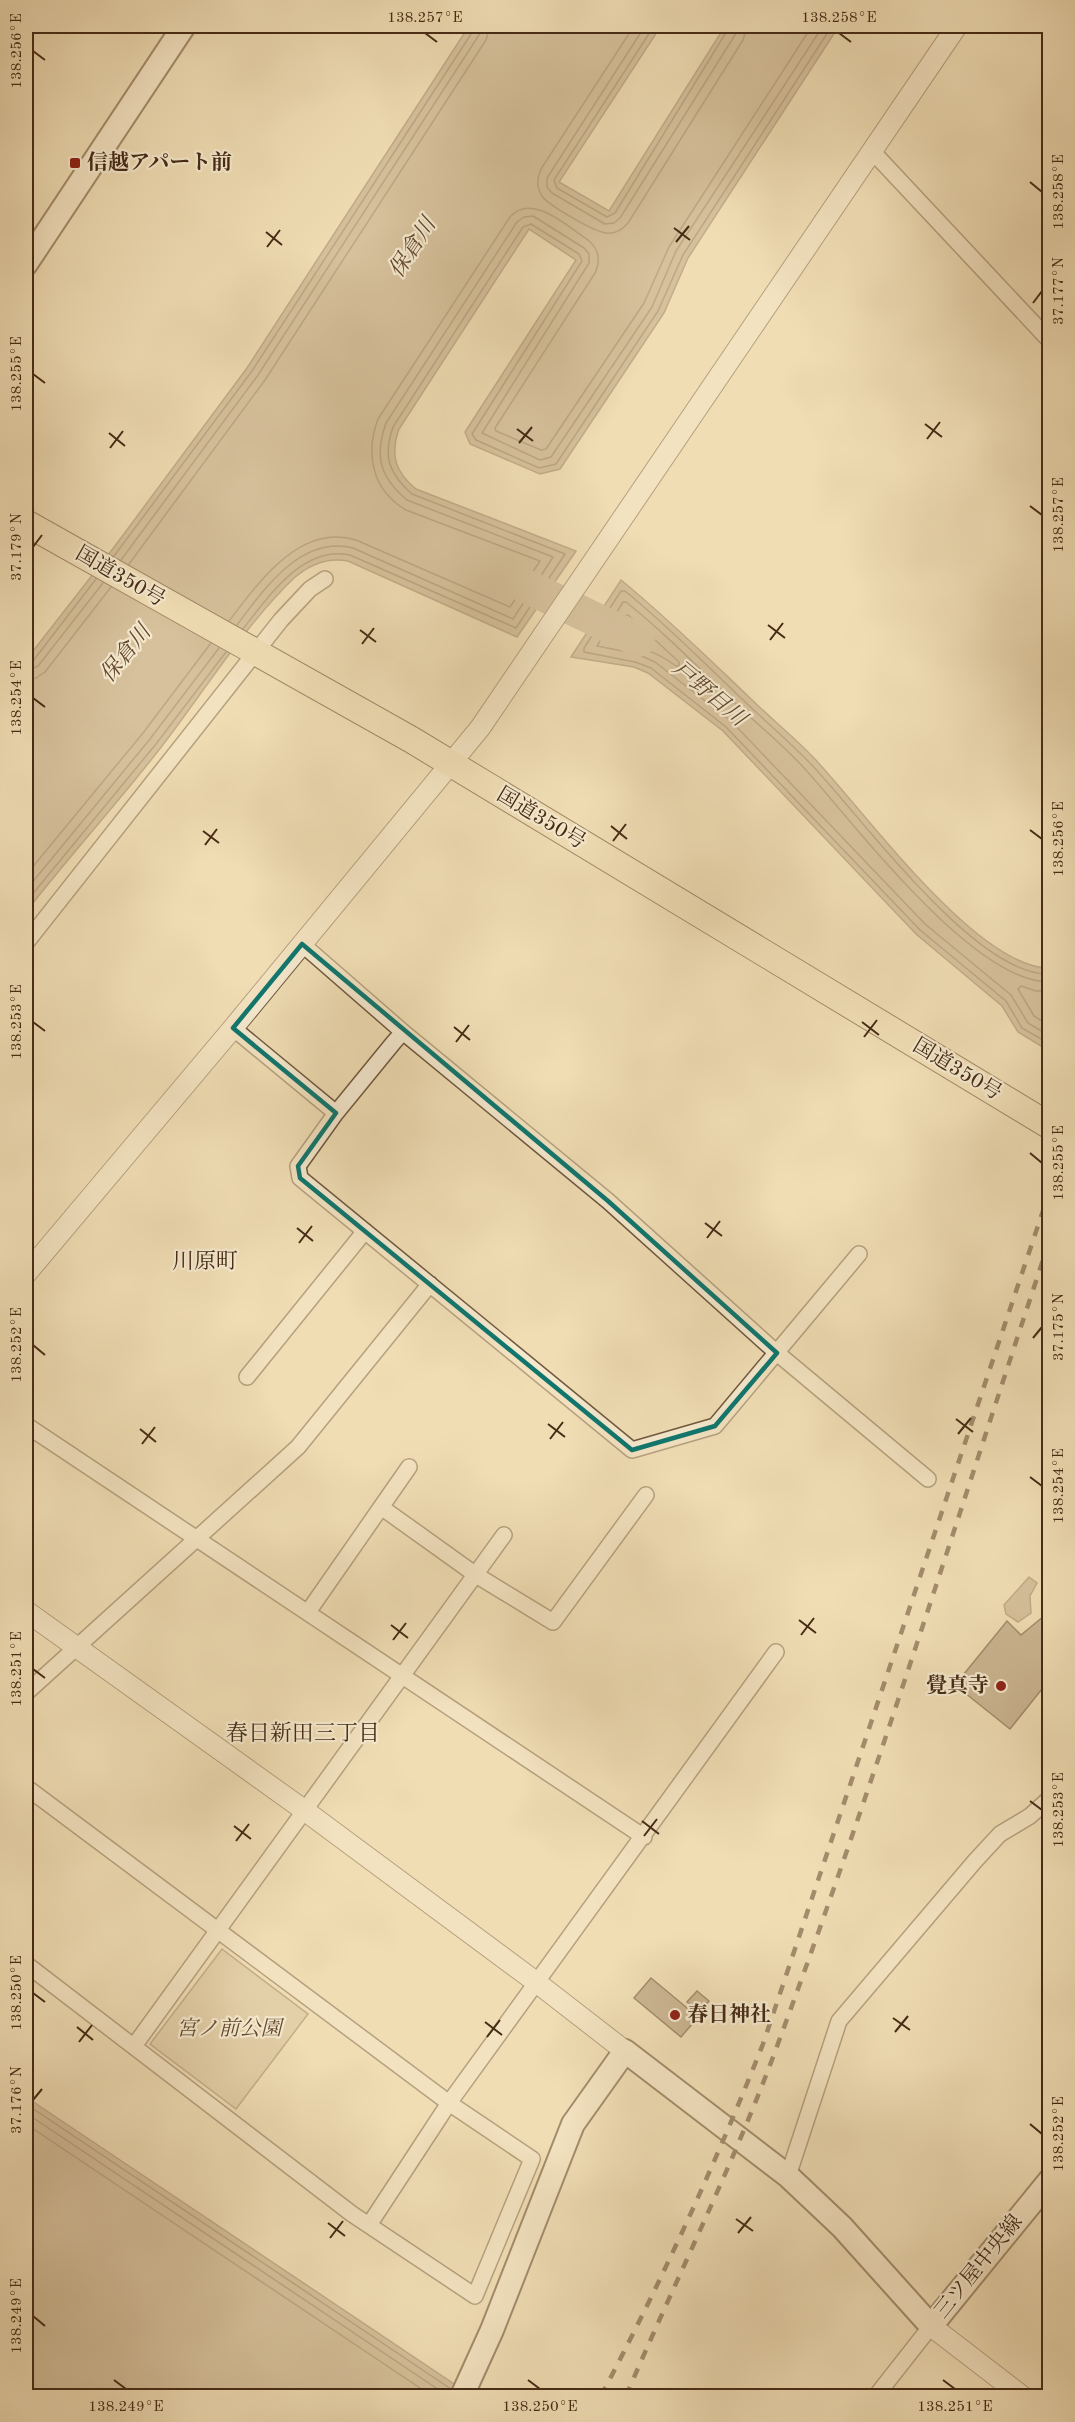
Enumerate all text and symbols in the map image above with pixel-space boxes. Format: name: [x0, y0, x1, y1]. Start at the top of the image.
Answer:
text: 138.257°E: [387, 11, 463, 26]
text: 138.258°E: [801, 11, 877, 26]
text: 138.256°E: [10, 13, 25, 89]
place label: 信越アパート前: [87, 151, 232, 174]
text: 138.258°E: [1052, 154, 1067, 230]
marker: 信越アパート前: [68, 156, 82, 170]
water label: 保倉川: [384, 212, 441, 282]
text: 37.177°N: [1052, 257, 1067, 325]
text: 138.255°E: [10, 336, 25, 412]
text: 138.257°E: [1052, 477, 1067, 553]
text: 37.179°N: [10, 513, 25, 581]
street label: 国道350号: [72, 541, 169, 611]
water label: 保倉川: [95, 619, 157, 687]
water label: 戸野目川: [668, 657, 752, 732]
text: 138.254°E: [10, 660, 25, 736]
street label: 国道350号: [493, 783, 590, 854]
text: 138.256°E: [1052, 801, 1067, 877]
text: 138.253°E: [10, 984, 25, 1060]
street label: 国道350号: [909, 1034, 1006, 1105]
text: 138.255°E: [1052, 1125, 1067, 1201]
district label: 川原町: [172, 1249, 238, 1273]
text: 37.175°N: [1052, 1293, 1067, 1361]
text: 138.252°E: [10, 1307, 25, 1383]
text: 138.254°E: [1052, 1448, 1067, 1524]
text: 138.251°E: [10, 1631, 25, 1707]
place label: 覺真寺: [926, 1674, 989, 1697]
marker: 覺真寺: [994, 1679, 1008, 1693]
district label: 春日新田三丁目: [226, 1721, 380, 1745]
text: 138.253°E: [1052, 1772, 1067, 1848]
text: 138.250°E: [10, 1955, 25, 2031]
place label: 春日神社: [687, 2003, 771, 2026]
marker: 春日神社: [668, 2008, 682, 2022]
park label: 宮ノ前公園: [177, 2017, 284, 2040]
text: 37.176°N: [10, 2066, 25, 2134]
text: 138.252°E: [1052, 2096, 1067, 2172]
street label: 三ツ屋中央線: [930, 2210, 1027, 2323]
text: 138.249°E: [10, 2278, 25, 2354]
text: 138.249°E: [88, 2400, 164, 2415]
text: 138.250°E: [502, 2400, 578, 2415]
text: 138.251°E: [917, 2400, 993, 2415]

